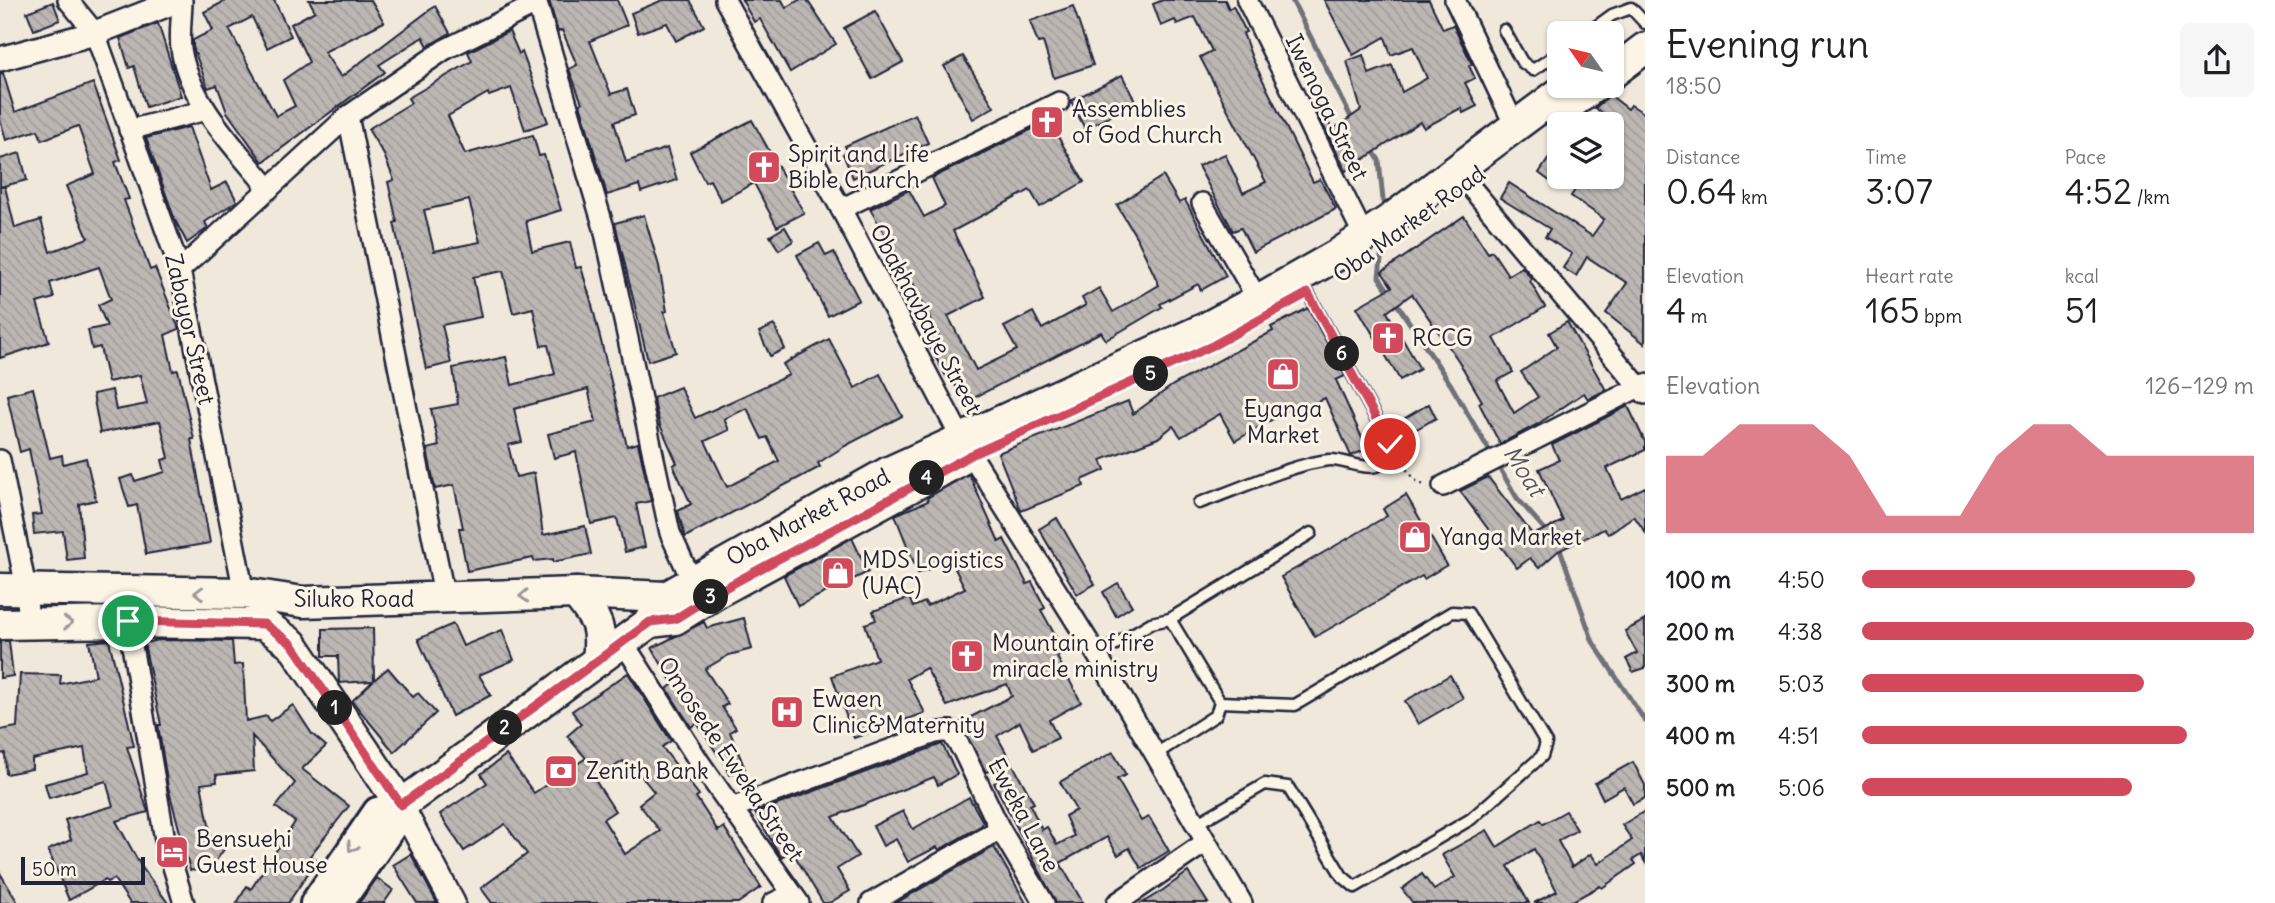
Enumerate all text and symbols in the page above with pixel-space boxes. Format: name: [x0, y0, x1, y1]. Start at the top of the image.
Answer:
north arrow: [1547, 21, 1624, 98]
map controls: [1547, 21, 1624, 189]
text: Evening run: [1666, 21, 1869, 68]
button: share: [2180, 23, 2254, 97]
street label: Iwenoga Street: [1280, 29, 1375, 185]
text: 18:50: [1666, 71, 1722, 100]
place label: Assemblies of God Church: [1072, 94, 1222, 149]
church icon: Assemblies of God Church: [1028, 103, 1066, 141]
button: layers: [1547, 112, 1624, 189]
place label: Spirit and Life Bible Church: [788, 139, 929, 194]
text: Distance: [1666, 145, 1740, 169]
text: Time: [1865, 145, 1906, 169]
text: Pace: [2065, 145, 2106, 169]
church icon: Spirit and Life Bible Church: [745, 148, 783, 186]
street label: Oba Market Road: [1327, 159, 1491, 289]
text: 0.64: [1666, 169, 1737, 213]
text: 3:07: [1865, 169, 1933, 213]
text: 4:52: [2065, 169, 2132, 213]
text: km: [1737, 185, 1768, 209]
text: /km: [2132, 185, 2170, 209]
street label: Obakhavbaye Street: [864, 219, 989, 419]
street label: Zabayor Street: [159, 251, 222, 407]
text: Elevation: [1666, 264, 1744, 288]
text: Heart rate: [1865, 264, 1953, 288]
text: kcal: [2065, 264, 2099, 288]
text: 4: [1666, 288, 1686, 332]
text: 165: [1865, 288, 1920, 332]
text: 51: [2065, 288, 2099, 332]
text: m: [1686, 304, 1707, 328]
text: bpm: [1920, 304, 1962, 328]
church icon: RCCG: [1369, 319, 1407, 357]
place label: RCCG: [1412, 323, 1473, 352]
pin: 6: [1324, 336, 1360, 372]
text: 6: [1336, 341, 1347, 365]
shop icon: Eyanga Market: [1264, 355, 1302, 393]
pin: 5: [1134, 356, 1168, 392]
text: 5: [1145, 361, 1156, 385]
text: Elevation: [1666, 371, 1760, 400]
text: 126–129 m: [2145, 371, 2254, 400]
place label: Eyanga Market: [1244, 394, 1322, 449]
pin: [1360, 414, 1420, 474]
icon: check: [1371, 425, 1409, 463]
water label: Moat: [1497, 439, 1554, 504]
street label: Oba Market Road: [721, 461, 895, 572]
pin: 4: [909, 461, 944, 496]
text: 4: [921, 465, 932, 489]
shop icon: Yanga Market: [1396, 518, 1434, 556]
place label: Yanga Market: [1440, 522, 1582, 551]
place label: MDS Logistics (UAC): [862, 545, 1004, 600]
shop icon: MDS Logistics (UAC): [819, 554, 857, 592]
text: 100 m: [1666, 565, 1731, 594]
text: 4:50: [1778, 565, 1825, 594]
pin: 3: [694, 580, 728, 614]
street label: Siluko Road: [294, 584, 414, 613]
text: 3: [705, 584, 716, 608]
one-way arrow: [194, 585, 204, 601]
one-way arrow: [518, 588, 529, 603]
pin: [98, 591, 158, 651]
icon: arrive: [109, 602, 147, 640]
one-way arrow: [63, 615, 74, 631]
text: 200 m: [1666, 617, 1735, 646]
text: 4:38: [1778, 617, 1823, 646]
place label: Mountain of fire miracle ministry: [992, 628, 1159, 683]
church icon: Mountain of fire miracle ministry: [948, 637, 986, 675]
street label: Omosede Eweka Street: [652, 651, 811, 867]
text: 300 m: [1666, 669, 1735, 698]
text: 5:03: [1778, 669, 1825, 698]
place label: Ewaen Clinic&Maternity: [812, 684, 985, 739]
pin: 1: [318, 690, 352, 726]
hospital icon: Ewaen Clinic&Maternity: [768, 693, 806, 731]
text: 1: [331, 695, 338, 719]
pin: 2: [488, 710, 522, 746]
text: 2: [499, 715, 510, 739]
text: 400 m: [1666, 721, 1735, 750]
text: 4:51: [1778, 721, 1819, 750]
bank icon: Zenith Bank: [542, 752, 580, 790]
street label: Eweka Lane: [982, 753, 1067, 877]
place label: Zenith Bank: [586, 756, 709, 785]
text: 500 m: [1666, 773, 1735, 802]
text: 5:06: [1778, 773, 1825, 802]
place label: Bensuehi Guest House: [196, 824, 328, 879]
hotel icon: Bensuehi Guest House: [153, 833, 191, 871]
one-way arrow: [348, 839, 361, 852]
scale bar: [21, 854, 145, 886]
text: 50 m: [32, 857, 77, 881]

